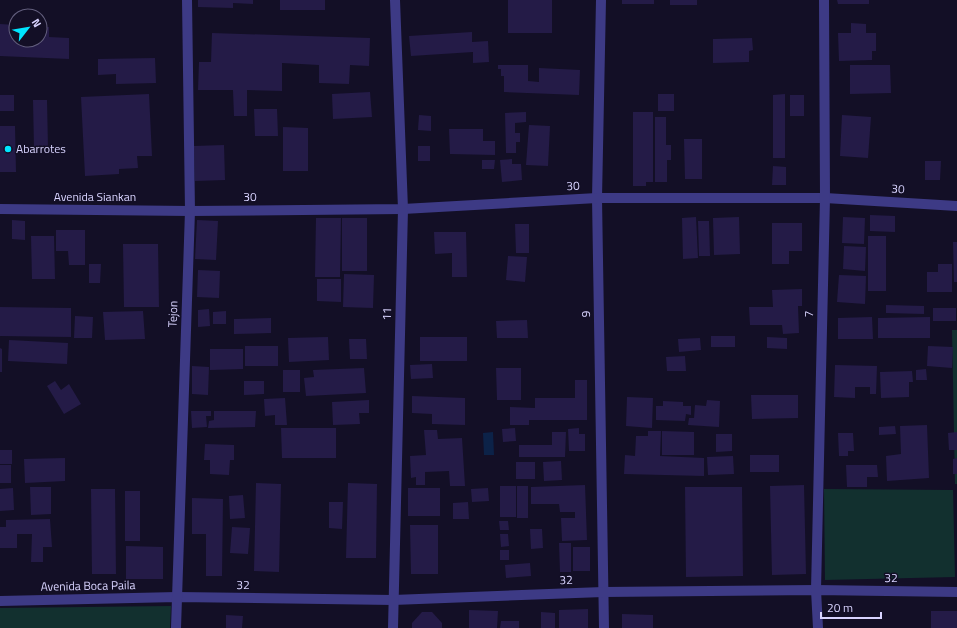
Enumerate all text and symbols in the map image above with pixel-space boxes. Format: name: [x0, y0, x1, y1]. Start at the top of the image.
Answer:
north arrow: [8, 8, 48, 48]
text: N: [28, 15, 45, 30]
place label: Abarrotes: [16, 139, 66, 158]
marker: Abarrotes: [3, 144, 13, 154]
street label: 30: [566, 176, 580, 195]
street label: 30: [891, 179, 906, 198]
street label: Avenida Siankan: [54, 187, 136, 206]
street label: 30: [243, 187, 257, 206]
street label: Tejon: [163, 300, 182, 328]
street label: 11: [377, 307, 396, 321]
street label: 9: [576, 310, 595, 318]
street label: 7: [799, 310, 818, 318]
street label: 32: [884, 568, 898, 587]
street label: 32: [559, 570, 573, 589]
street label: Avenida Boca Paila: [40, 575, 136, 596]
street label: 32: [236, 575, 250, 594]
scale bar: [821, 594, 881, 620]
text: 20 m: [827, 598, 853, 617]

